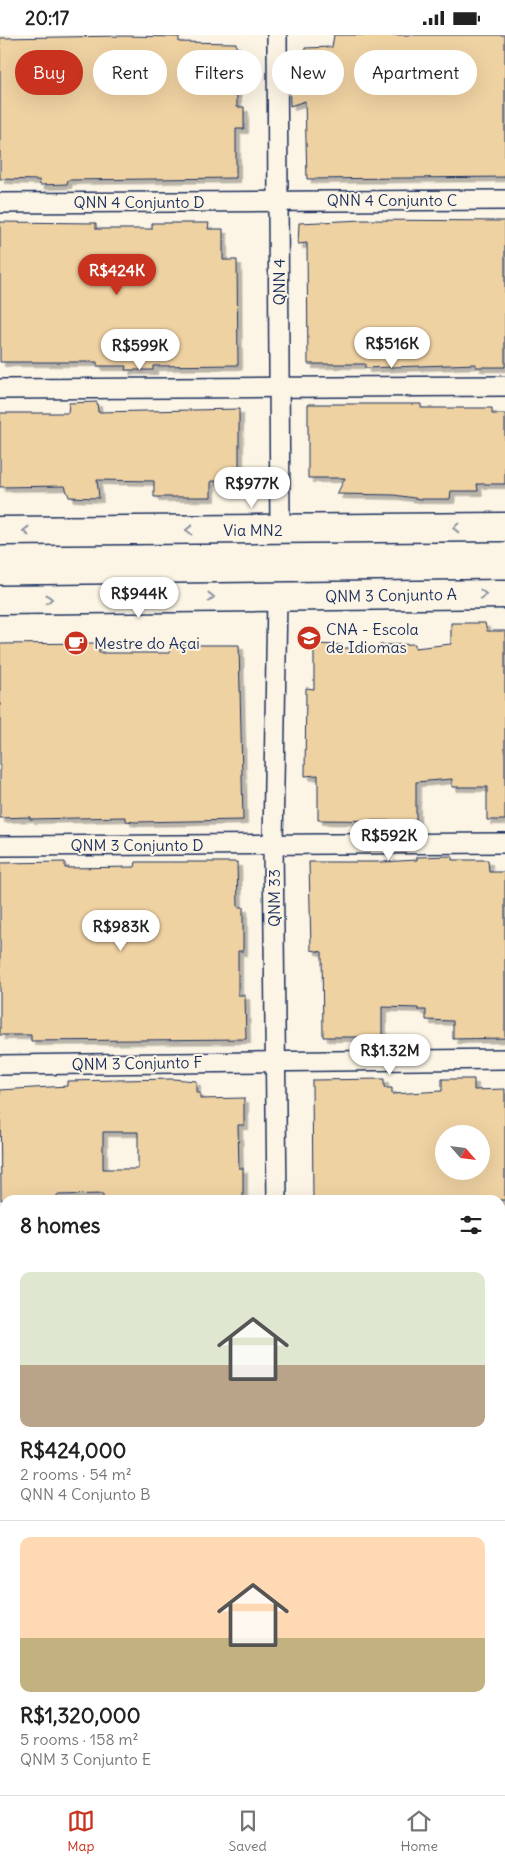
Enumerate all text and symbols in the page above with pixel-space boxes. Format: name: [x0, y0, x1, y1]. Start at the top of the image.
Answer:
text: 20:17: [25, 6, 69, 30]
chip: Buy: [15, 50, 83, 95]
chip: Rent: [93, 50, 167, 95]
chip: Filters: [177, 50, 262, 95]
chip: New: [272, 50, 344, 95]
chip: Apartment: [354, 50, 477, 95]
street label: QNN 4 Conjunto C: [327, 190, 457, 210]
street label: QNN 4 Conjunto D: [73, 192, 205, 212]
pin: R$424K: [76, 253, 158, 296]
street label: QNN 4: [269, 258, 289, 306]
text: R$424K: [89, 260, 145, 280]
pin: R$516K: [351, 327, 433, 369]
pin: R$599K: [99, 329, 181, 371]
text: R$516K: [365, 333, 419, 353]
text: R$599K: [112, 335, 168, 355]
pin: R$977K: [211, 467, 293, 509]
text: R$977K: [225, 473, 279, 493]
street label: Via MN2: [223, 520, 283, 540]
one-way arrow: [452, 523, 460, 533]
one-way arrow: [185, 525, 192, 535]
one-way arrow: [22, 526, 30, 536]
pin: R$944K: [98, 577, 180, 619]
text: R$944K: [111, 583, 167, 603]
street label: QNM 3 Conjunto A: [325, 584, 457, 606]
one-way arrow: [480, 589, 487, 599]
one-way arrow: [208, 592, 215, 602]
one-way arrow: [45, 594, 53, 604]
place label: CNA - Escola de Idiomas: [326, 619, 419, 657]
school or university icon: CNA - Escola de Idiomas: [296, 625, 322, 651]
cafe icon: Mestre do Açai: [63, 630, 89, 656]
place label: Mestre do Açai: [94, 633, 200, 653]
pin: R$592K: [348, 819, 430, 861]
text: R$592K: [361, 825, 417, 845]
street label: QNM 3 Conjunto D: [70, 835, 204, 855]
street label: QNM 33: [264, 869, 284, 927]
pin: R$983K: [80, 909, 162, 952]
text: R$983K: [93, 916, 149, 936]
pin: R$1.32M: [344, 1033, 436, 1076]
text: R$1.32M: [360, 1040, 420, 1060]
street label: QNM 3 Conjunto F: [71, 1052, 203, 1074]
north arrow: [435, 1125, 490, 1180]
map controls: [435, 1125, 490, 1180]
icon: filters: [457, 1211, 485, 1239]
text: 8 homes: [20, 1212, 100, 1239]
icon: home: [208, 1304, 298, 1394]
text: R$424,000: [20, 1437, 126, 1464]
text: 2 rooms · 54 m²: [20, 1464, 132, 1484]
text: QNN 4 Conjunto B: [20, 1484, 150, 1504]
icon: home: [208, 1570, 298, 1660]
text: R$1,320,000: [20, 1702, 141, 1729]
text: 5 rooms · 158 m²: [20, 1729, 138, 1749]
text: QNM 3 Conjunto E: [20, 1749, 151, 1769]
tab: Map: [67, 1807, 95, 1855]
tab: Saved: [228, 1807, 267, 1855]
tab: Home: [400, 1807, 438, 1855]

